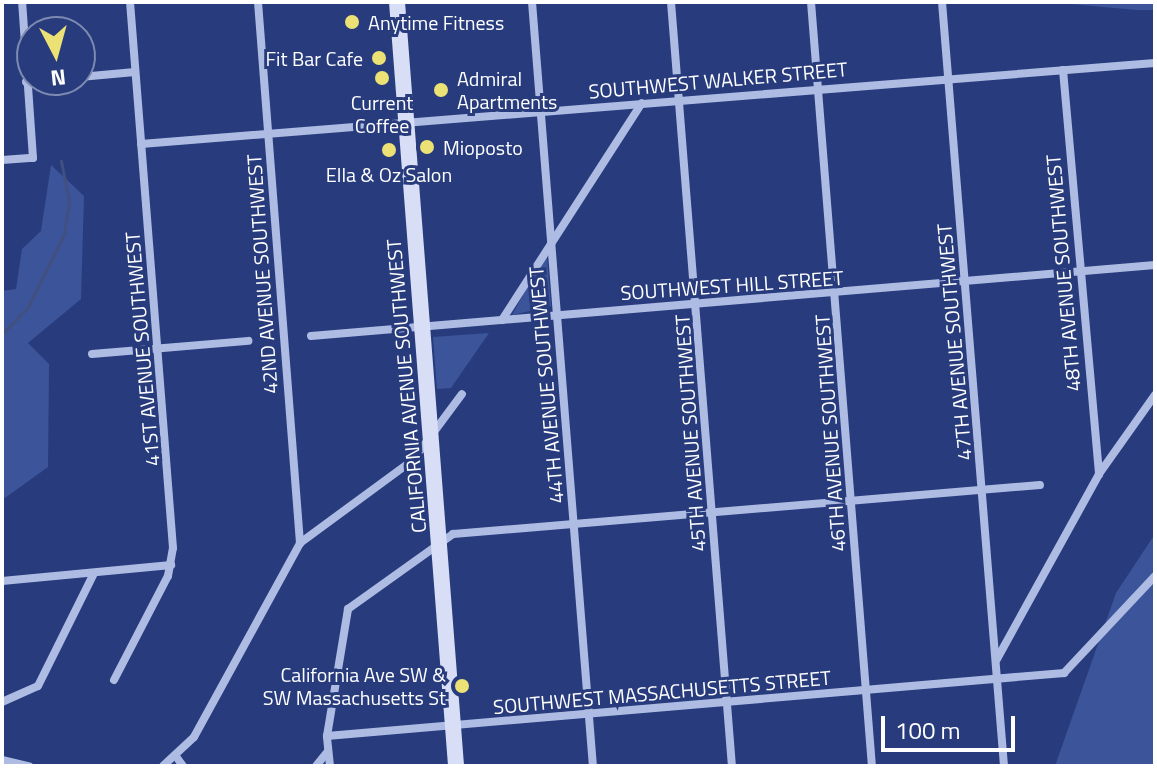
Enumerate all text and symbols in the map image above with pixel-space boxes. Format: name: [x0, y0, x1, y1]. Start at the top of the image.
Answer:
place label: Anytime Fitness: [368, 10, 504, 34]
marker: Anytime Fitness: [343, 13, 361, 31]
north arrow: [16, 16, 96, 96]
place label: Fit Bar Cafe: [266, 46, 363, 70]
marker: Fit Bar Cafe: [370, 49, 388, 67]
street label: SOUTHWEST WALKER STREET: [588, 57, 848, 103]
text: N: [49, 60, 68, 96]
place label: Admiral Apartments: [457, 66, 557, 113]
marker: Current Coffee: [373, 69, 391, 87]
marker: Admiral Apartments: [432, 81, 450, 99]
place label: Current Coffee: [351, 90, 413, 137]
place label: Mioposto: [443, 135, 523, 159]
marker: Mioposto: [418, 138, 436, 156]
marker: Ella & Oz Salon: [380, 141, 398, 159]
street label: 42ND AVENUE SOUTHWEST: [242, 153, 282, 395]
street label: 48TH AVENUE SOUTHWEST: [1041, 154, 1085, 392]
place label: Ella & Oz Salon: [326, 162, 452, 186]
street label: 47TH AVENUE SOUTHWEST: [932, 223, 976, 461]
street label: 41ST AVENUE SOUTHWEST: [120, 231, 164, 467]
street label: CALIFORNIA AVENUE SOUTHWEST: [381, 238, 431, 534]
street label: SOUTHWEST HILL STREET: [620, 265, 844, 305]
street label: 44TH AVENUE SOUTHWEST: [524, 266, 568, 504]
street label: 45TH AVENUE SOUTHWEST: [670, 314, 710, 552]
street label: 46TH AVENUE SOUTHWEST: [810, 314, 850, 552]
place label: California Ave SW & SW Massachusetts St: [263, 662, 446, 709]
street label: SOUTHWEST MASSACHUSETTS STREET: [492, 665, 832, 719]
marker: California Ave SW & SW Massachusetts St: [453, 677, 471, 695]
scale bar: [885, 700, 1019, 750]
text: 100 m: [895, 712, 961, 748]

